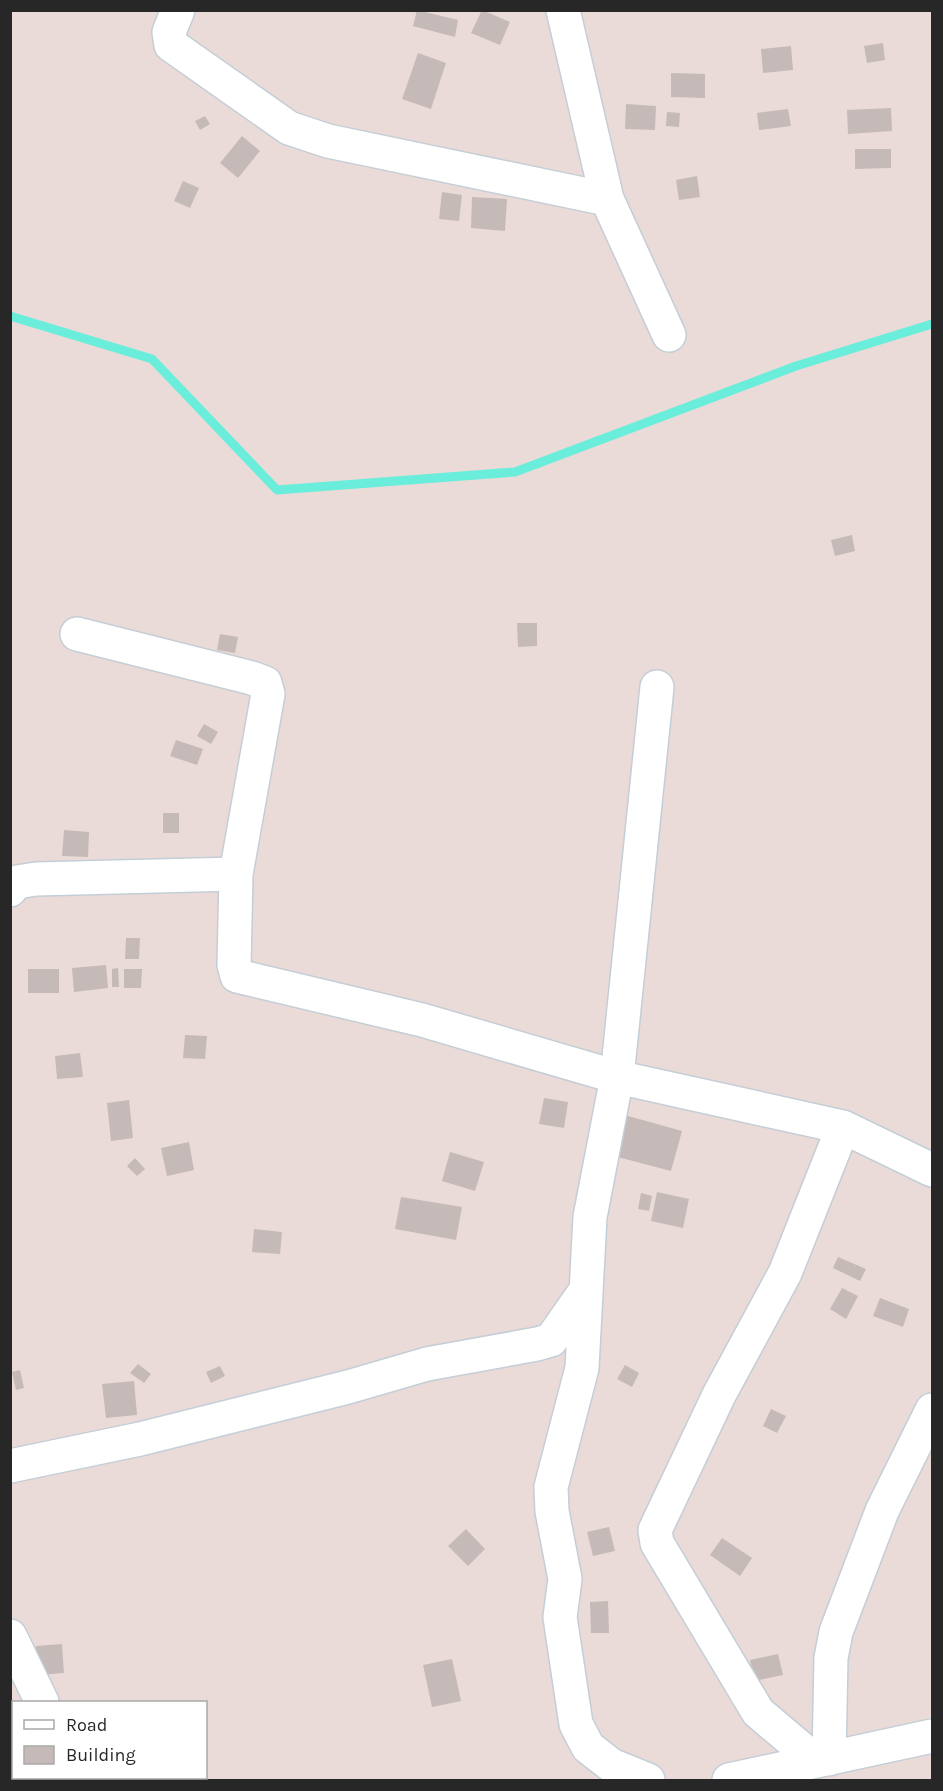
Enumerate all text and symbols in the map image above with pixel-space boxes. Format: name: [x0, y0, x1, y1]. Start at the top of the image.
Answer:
legend: [12, 1701, 207, 1779]
text: Road: [66, 1714, 107, 1736]
text: Building: [66, 1744, 136, 1766]

